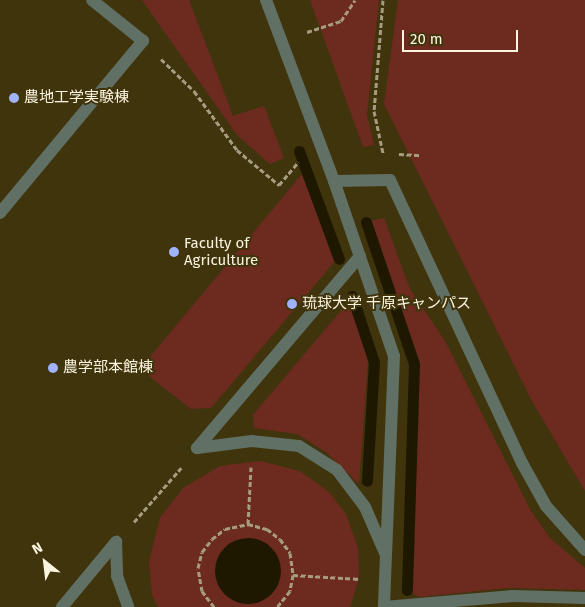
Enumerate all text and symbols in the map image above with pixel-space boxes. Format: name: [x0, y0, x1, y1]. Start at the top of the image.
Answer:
scale bar: [405, 20, 521, 52]
text: 20 m: [410, 30, 443, 48]
place label: 農地工学実験棟: [24, 89, 129, 107]
marker: 農地工学実験棟: [8, 92, 20, 104]
place label: Faculty of Agriculture: [184, 234, 258, 269]
marker: Faculty of Agriculture: [168, 246, 180, 258]
place label: 琉球大学 千原キャンパス: [302, 295, 471, 313]
marker: 琉球大学 千原キャンパス: [286, 298, 298, 310]
place label: 農学部本館棟: [63, 359, 153, 377]
marker: 農学部本館棟: [47, 362, 59, 374]
north arrow: [20, 537, 70, 587]
text: N: [29, 539, 46, 558]

